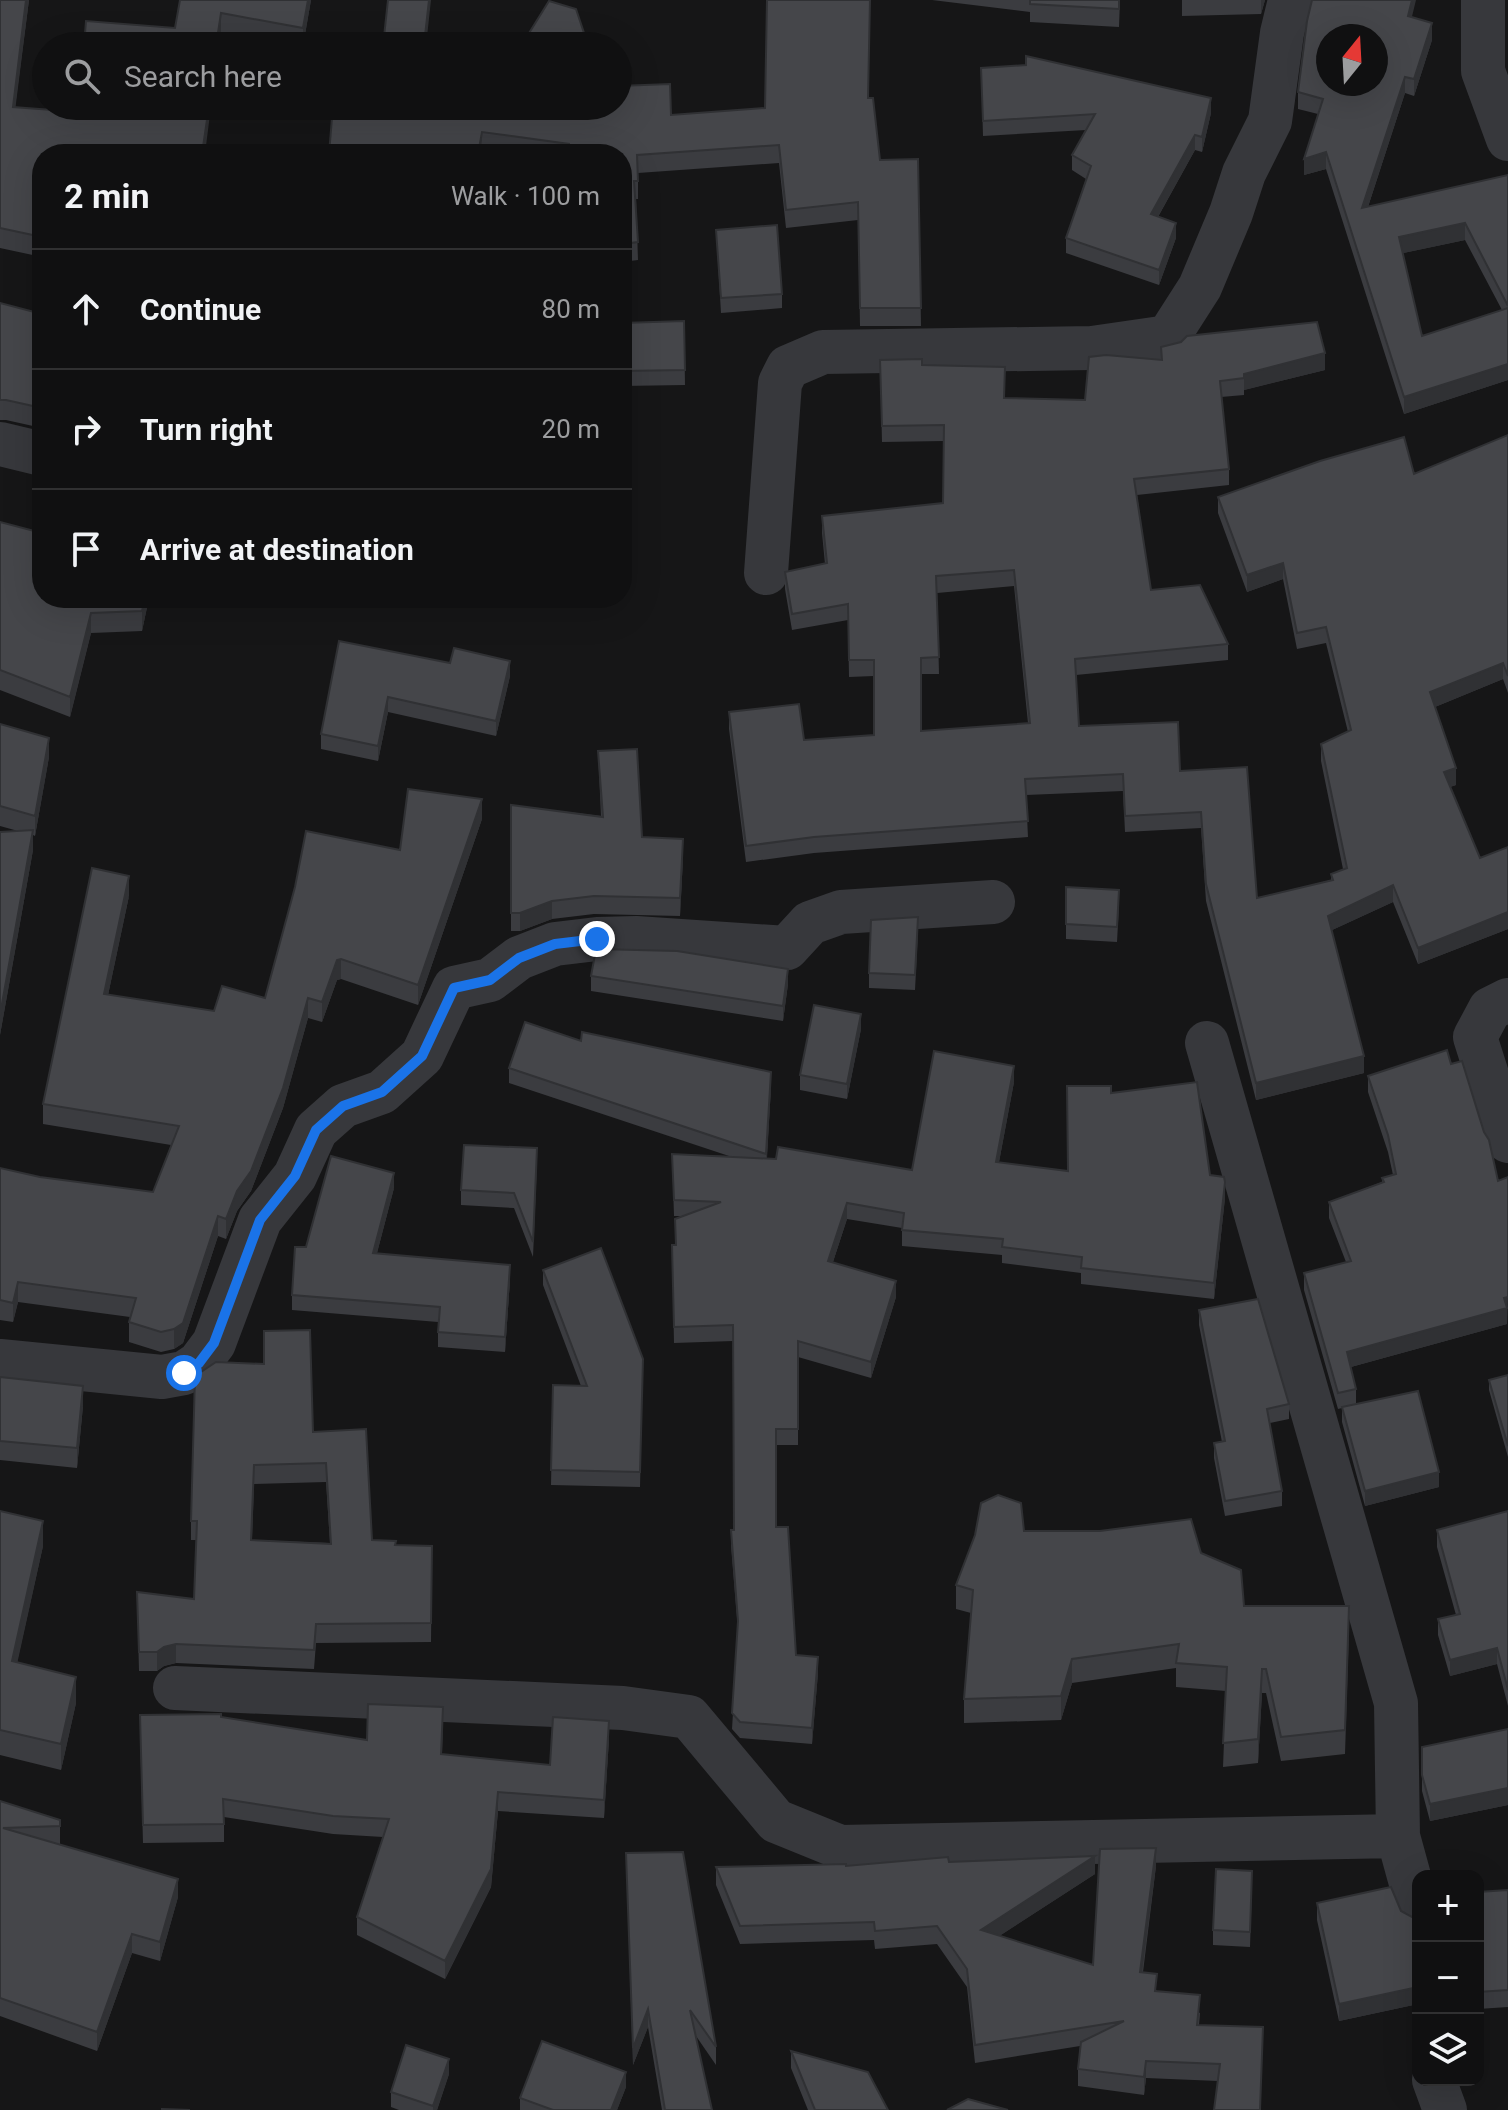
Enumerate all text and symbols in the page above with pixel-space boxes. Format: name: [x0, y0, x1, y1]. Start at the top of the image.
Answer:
north arrow: [1316, 24, 1388, 96]
search box: [32, 32, 632, 120]
icon: search: [60, 54, 104, 98]
text: Search here: [124, 59, 282, 94]
text: 2 min: [64, 176, 149, 216]
text: Walk · 100 m: [451, 181, 600, 211]
icon: ahead: [64, 287, 108, 331]
text: Continue: [140, 292, 261, 327]
text: 80 m: [542, 294, 600, 324]
icon: right: [64, 407, 108, 451]
text: Turn right: [140, 412, 273, 447]
text: 20 m: [542, 414, 600, 444]
icon: arrive: [64, 527, 108, 571]
text: Arrive at destination: [140, 532, 414, 567]
route end: [579, 921, 615, 957]
route start: [166, 1355, 202, 1391]
map controls: [1412, 1870, 1484, 2086]
button: +: [1412, 1870, 1484, 1942]
button: −: [1412, 1942, 1484, 2014]
button: layers: [1412, 2014, 1484, 2086]

